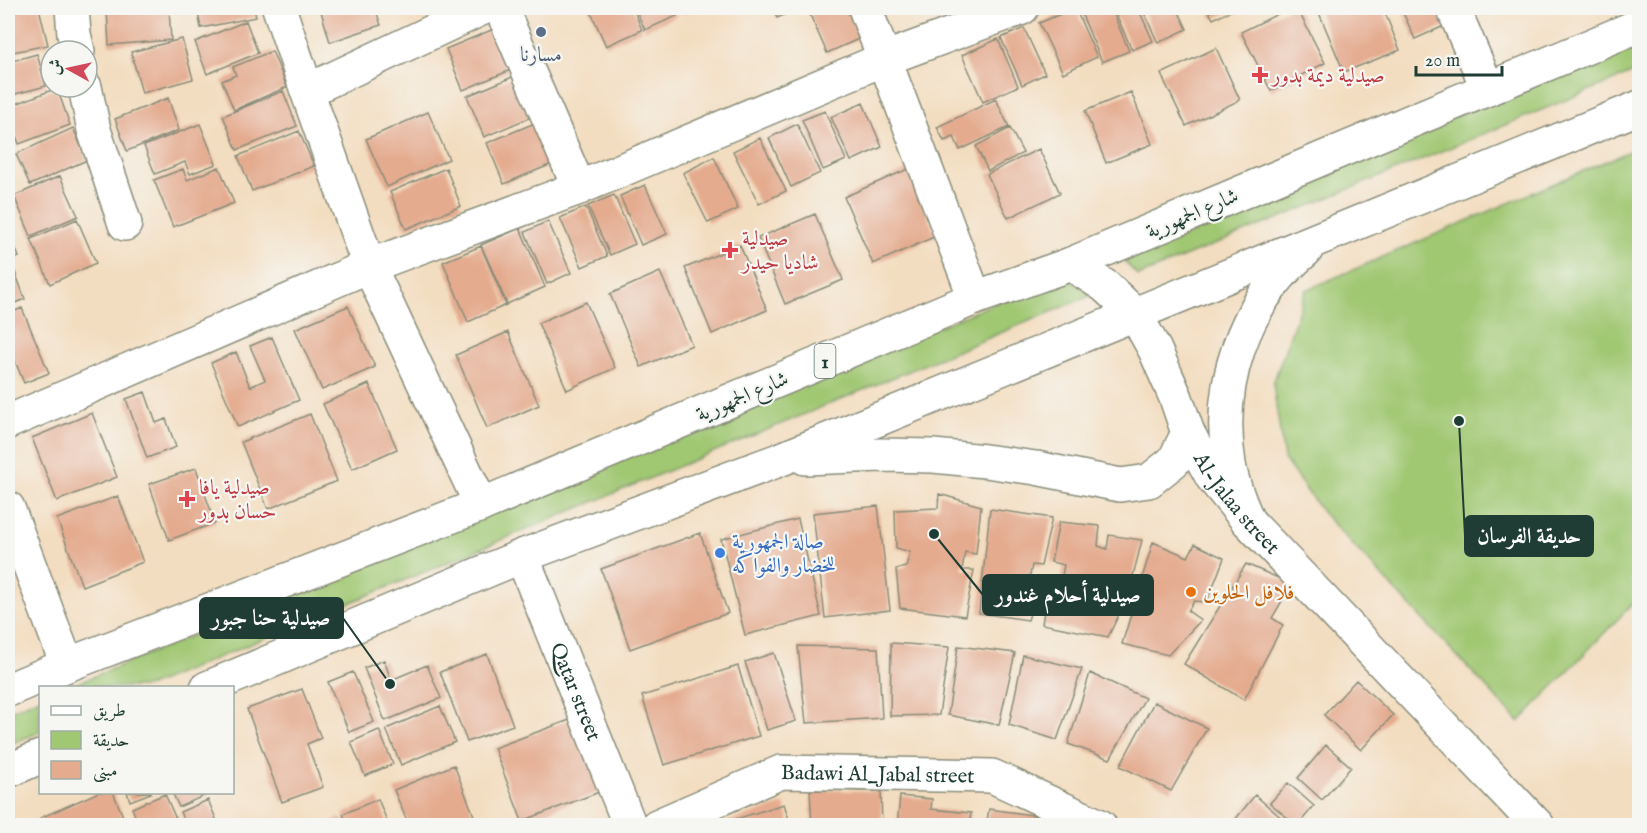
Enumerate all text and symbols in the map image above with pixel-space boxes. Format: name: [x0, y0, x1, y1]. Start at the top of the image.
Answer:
marker: مسارنا: [534, 25, 548, 39]
north arrow: [39, 39, 99, 99]
scale bar: [1416, 39, 1502, 77]
place label: مسارنا: [520, 42, 562, 69]
text: 20 m: [1425, 50, 1460, 73]
text: ش: [45, 58, 67, 76]
place label: صيدلية ديمة بدور: [1270, 63, 1385, 90]
marker: صيدلية ديمة بدور: [1253, 68, 1267, 82]
street label: شارع الجمهورية: [1142, 183, 1244, 249]
place label: صيدلية شاديا حيدر: [740, 226, 819, 277]
marker: صيدلية شاديا حيدر: [723, 243, 737, 257]
road number: 1: [814, 344, 836, 378]
street label: شارع الجمهورية: [692, 366, 794, 432]
street label: Al-Jalaa street: [1186, 447, 1285, 561]
place label: صيدلية يافا حسان بدور: [197, 475, 277, 526]
marker: صيدلية يافا حسان بدور: [180, 492, 194, 506]
callout: حديقة الفرسان: [1465, 516, 1593, 556]
text: حديقة الفرسان: [1477, 523, 1581, 551]
place label: صالة الجمهورية للخضار والفواكه: [732, 529, 836, 580]
marker: صالة الجمهورية للخضار والفواكه: [713, 546, 727, 560]
callout: صيدلية أحلام غندور: [983, 575, 1153, 615]
text: صيدلية أحلام غندور: [992, 579, 1141, 614]
place label: فلافل الحلوين: [1203, 580, 1294, 607]
marker: فلافل الحلوين: [1184, 585, 1198, 599]
callout: صيدلية حنا جبور: [200, 598, 343, 638]
text: صيدلية حنا جبور: [208, 605, 331, 633]
street label: Qatar street: [543, 639, 607, 745]
legend: [39, 686, 234, 794]
text: طريق: [93, 700, 126, 723]
text: حديقة: [93, 730, 129, 753]
text: مبنى: [93, 760, 118, 783]
street label: Badawi Al_Jabal street: [781, 760, 975, 791]

